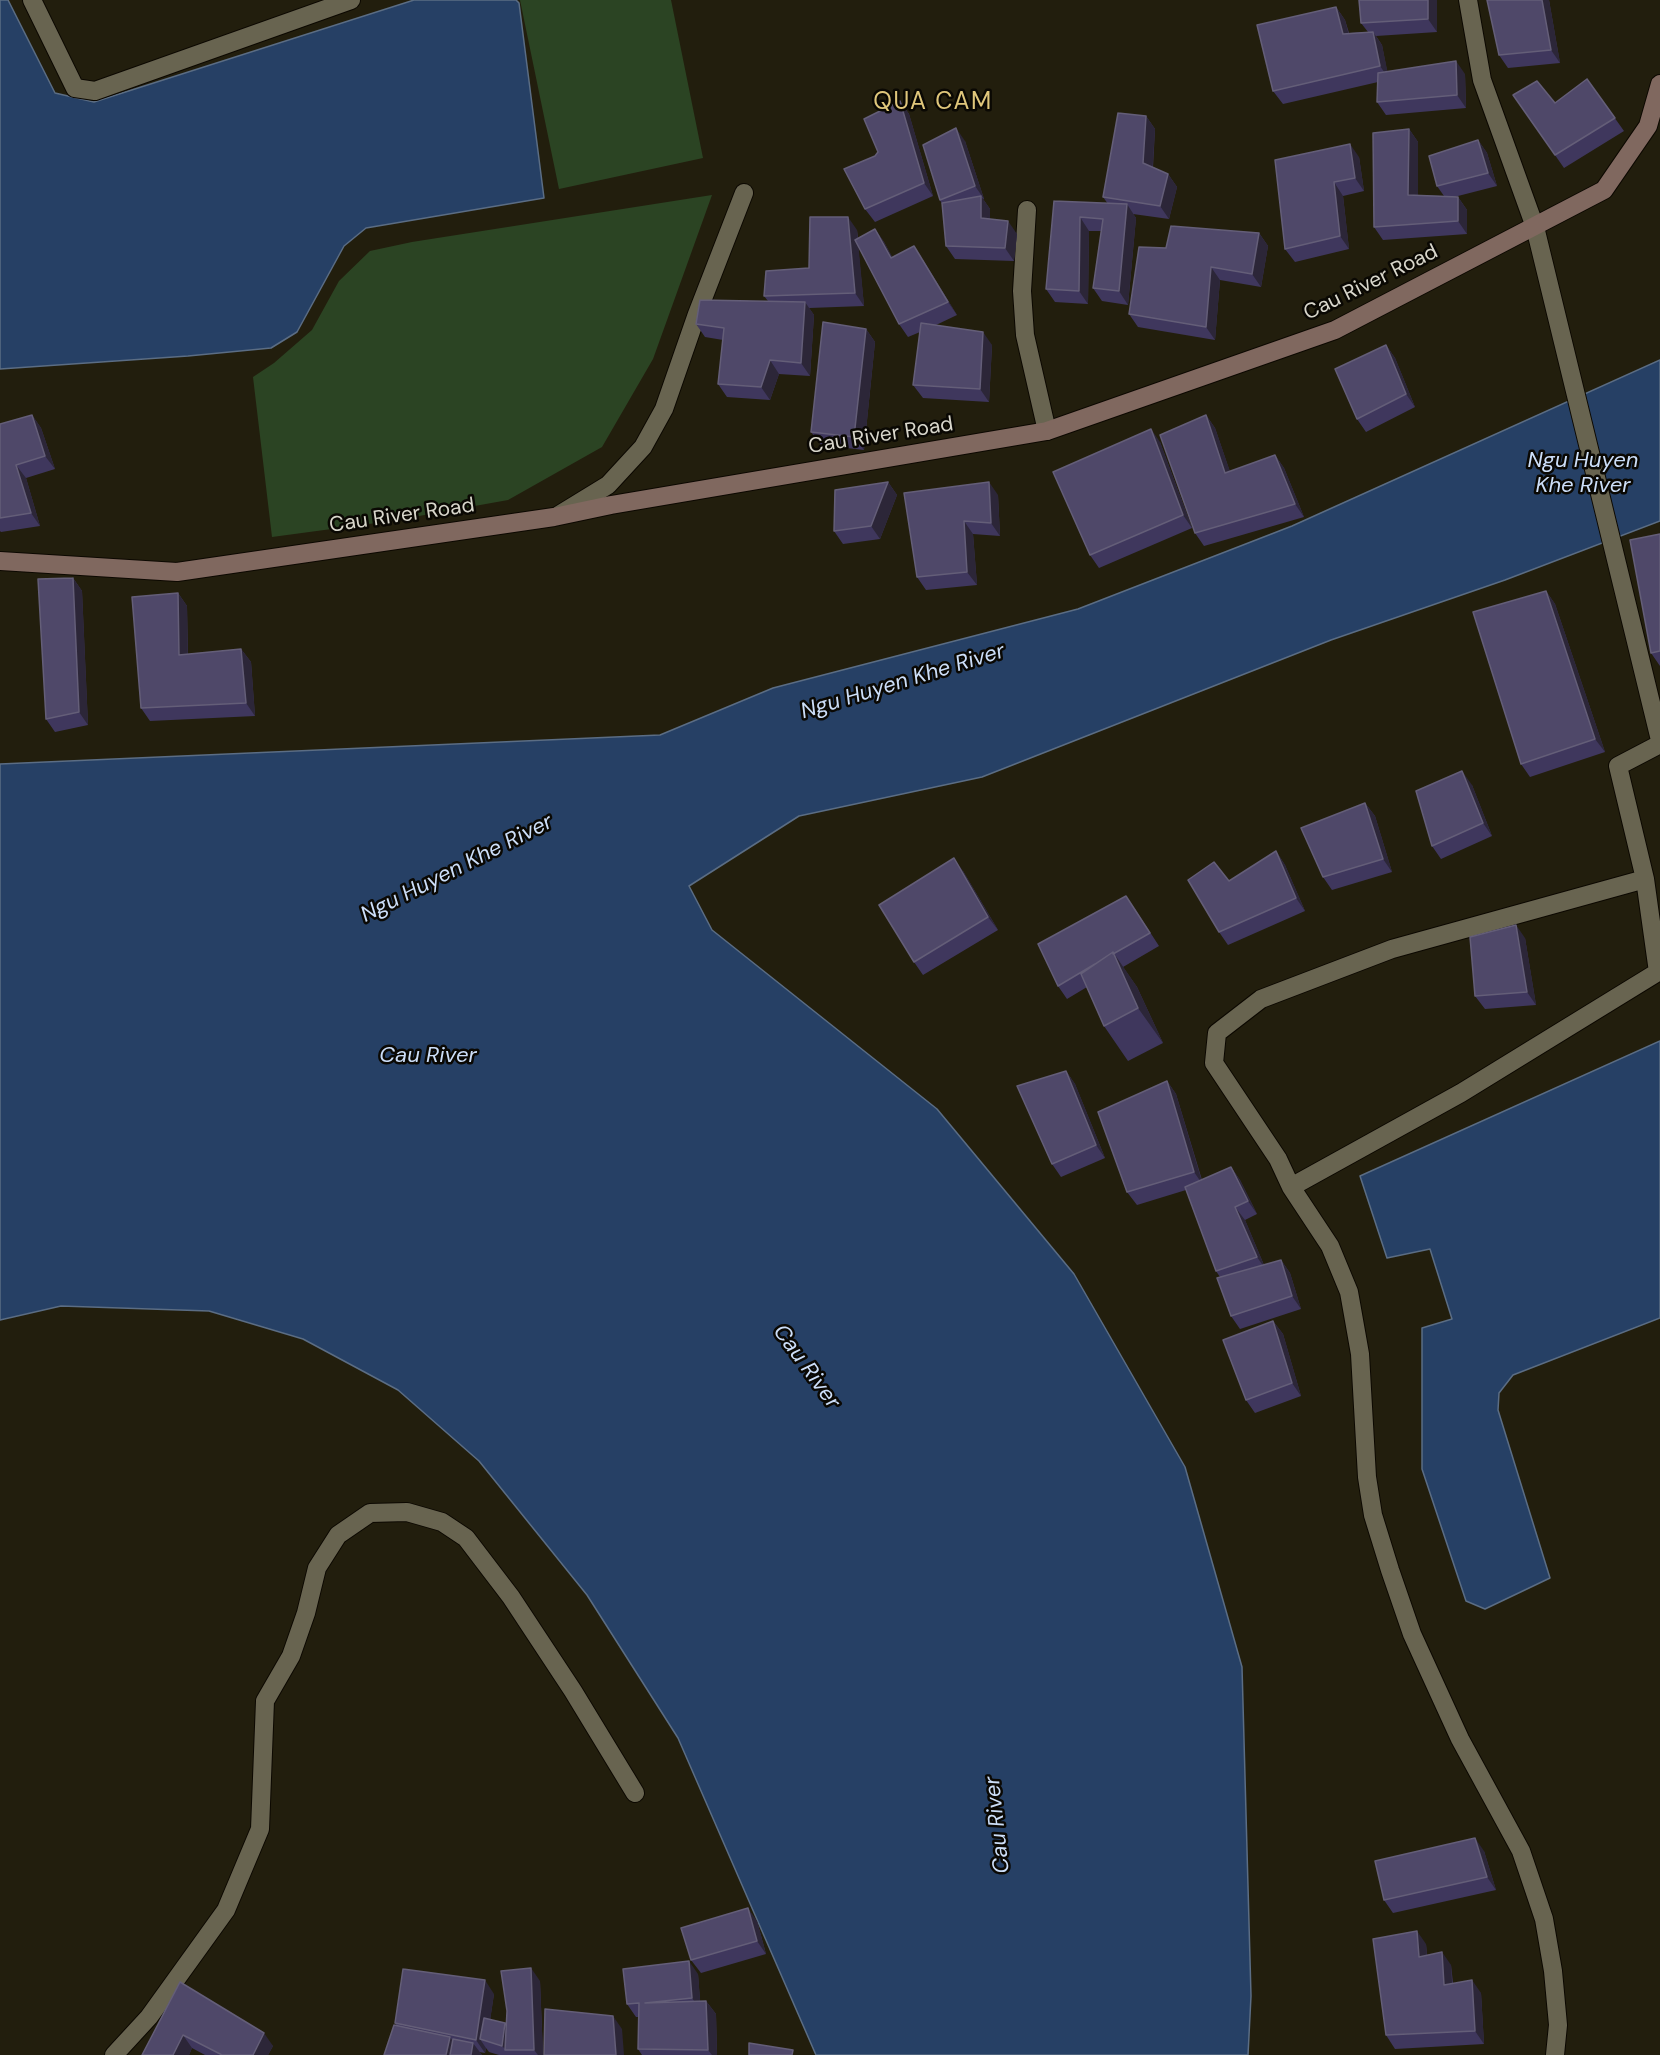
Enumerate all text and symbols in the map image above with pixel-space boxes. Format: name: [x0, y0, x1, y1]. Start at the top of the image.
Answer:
district label: QUA CAM: [873, 89, 993, 117]
street label: Cau River Road: [1300, 240, 1442, 326]
street label: Cau River Road: [807, 412, 955, 460]
water label: Ngu Huyen Khe River: [1528, 448, 1638, 500]
street label: Cau River Road: [328, 493, 476, 539]
water label: Ngu Huyen Khe River: [798, 638, 1008, 726]
water label: Ngu Huyen Khe River: [357, 809, 557, 929]
water label: Cau River: [379, 1043, 477, 1069]
water label: Cau River: [767, 1320, 845, 1414]
water label: Cau River: [980, 1775, 1016, 1875]

